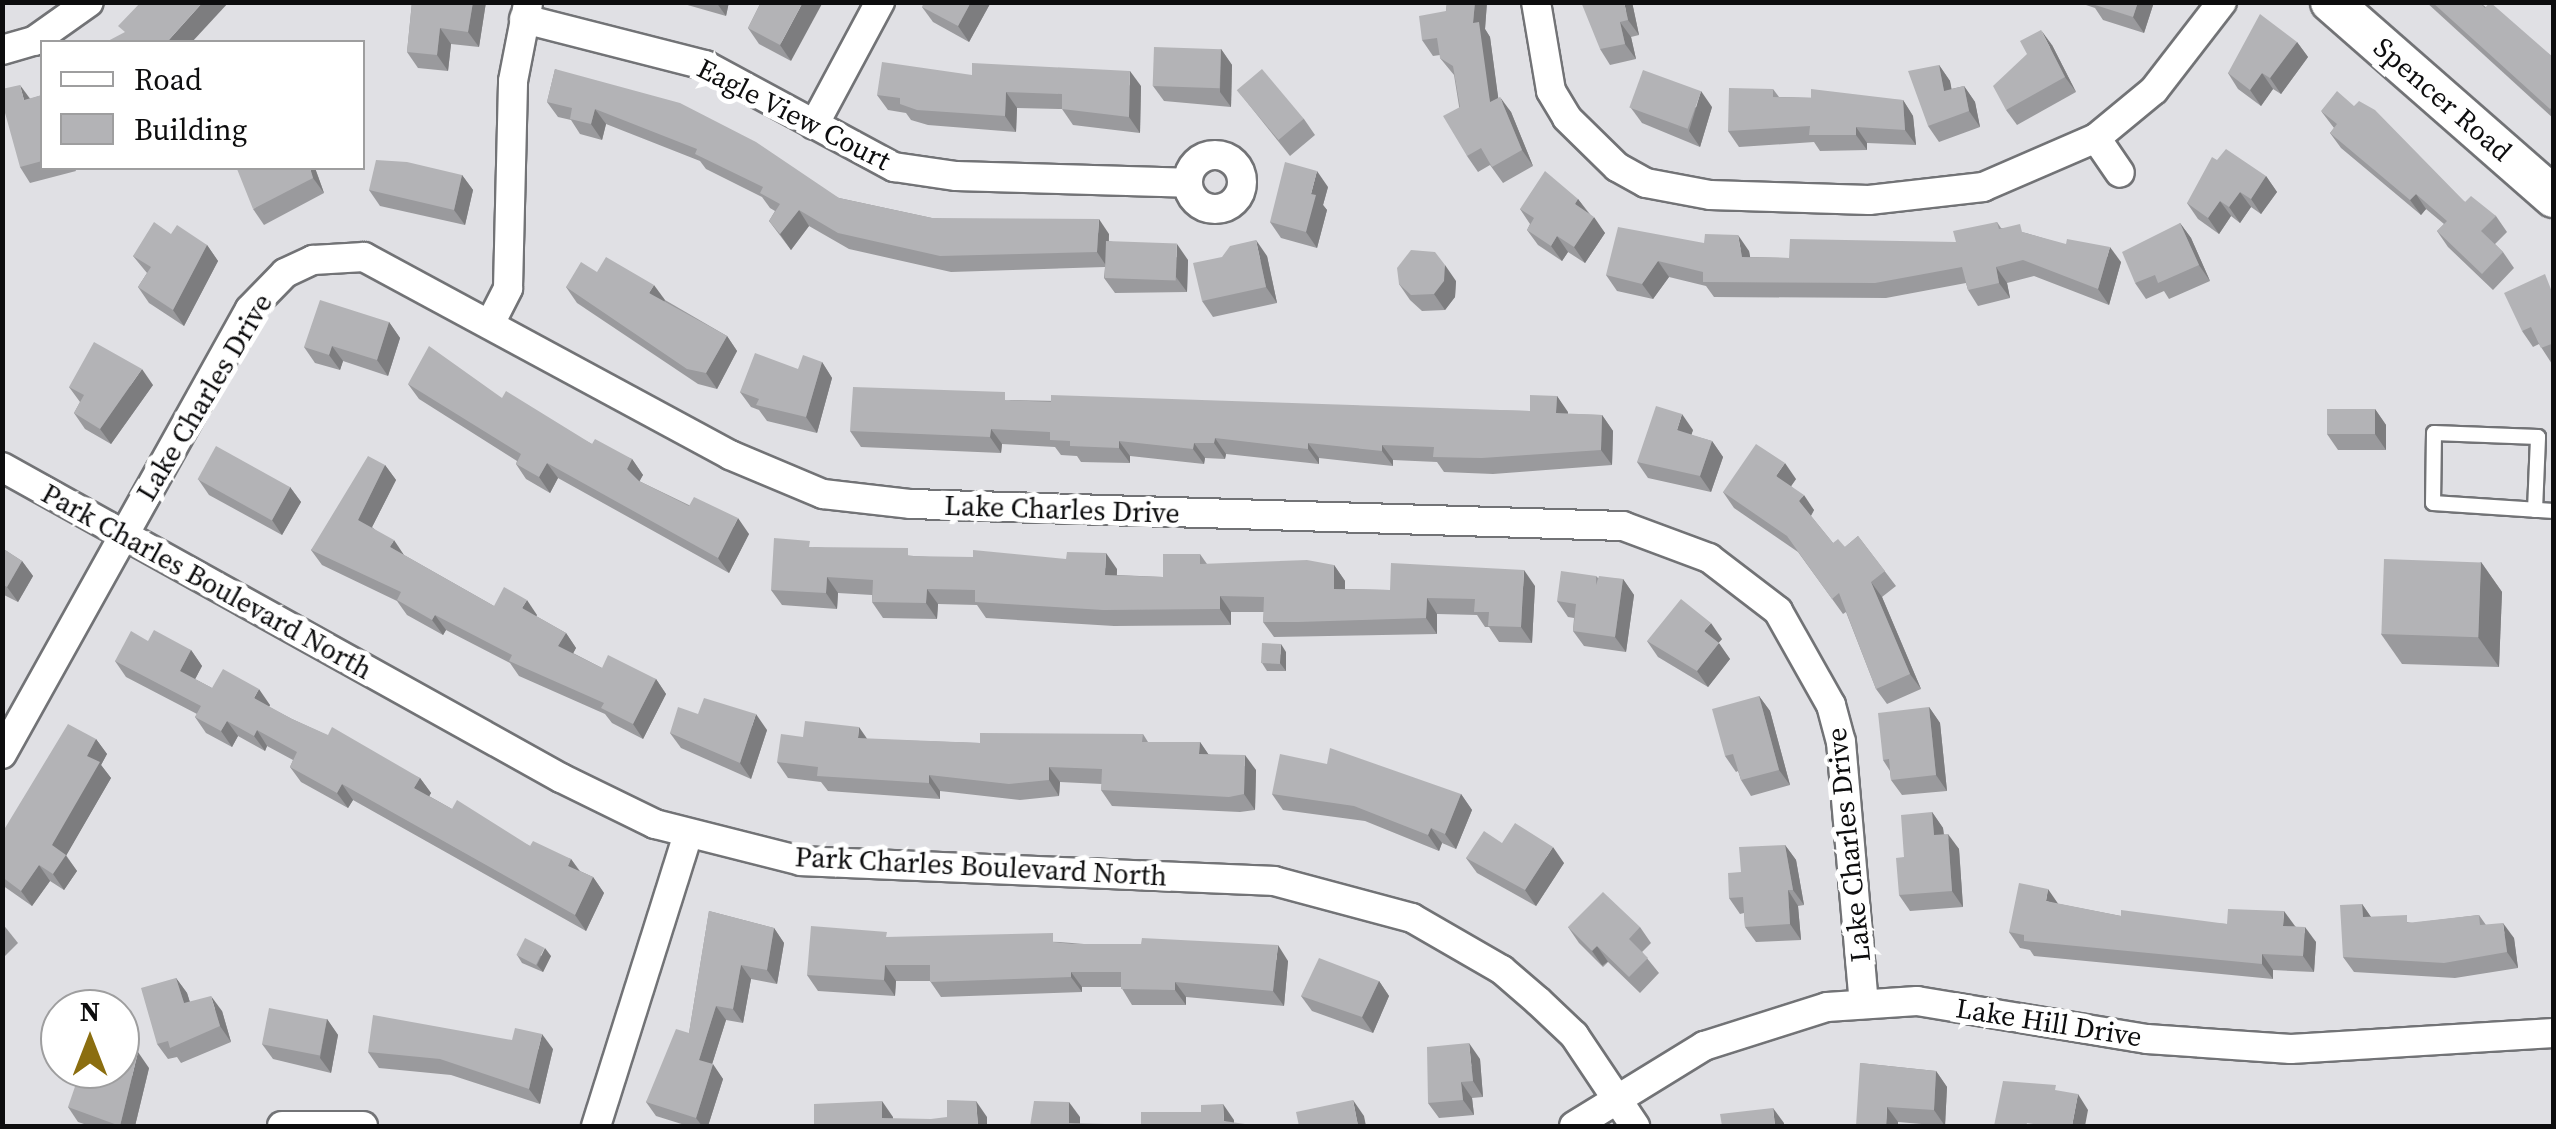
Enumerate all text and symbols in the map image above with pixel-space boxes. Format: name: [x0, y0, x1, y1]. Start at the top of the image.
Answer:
street label: Spencer Road: [2367, 30, 2519, 168]
legend: [40, 40, 365, 170]
street label: Eagle View Court: [691, 51, 897, 177]
text: Road: [134, 59, 202, 100]
text: Building: [134, 109, 247, 150]
street label: Lake Charles Drive: [129, 287, 279, 507]
street label: Park Charles Boulevard North: [36, 476, 378, 686]
street label: Lake Charles Drive: [944, 488, 1180, 530]
street label: Lake Charles Drive: [1819, 726, 1877, 964]
street label: Park Charles Boulevard North: [794, 839, 1168, 893]
north arrow: [40, 989, 140, 1089]
street label: Lake Hill Drive: [1954, 991, 2144, 1053]
text: N: [80, 992, 100, 1030]

